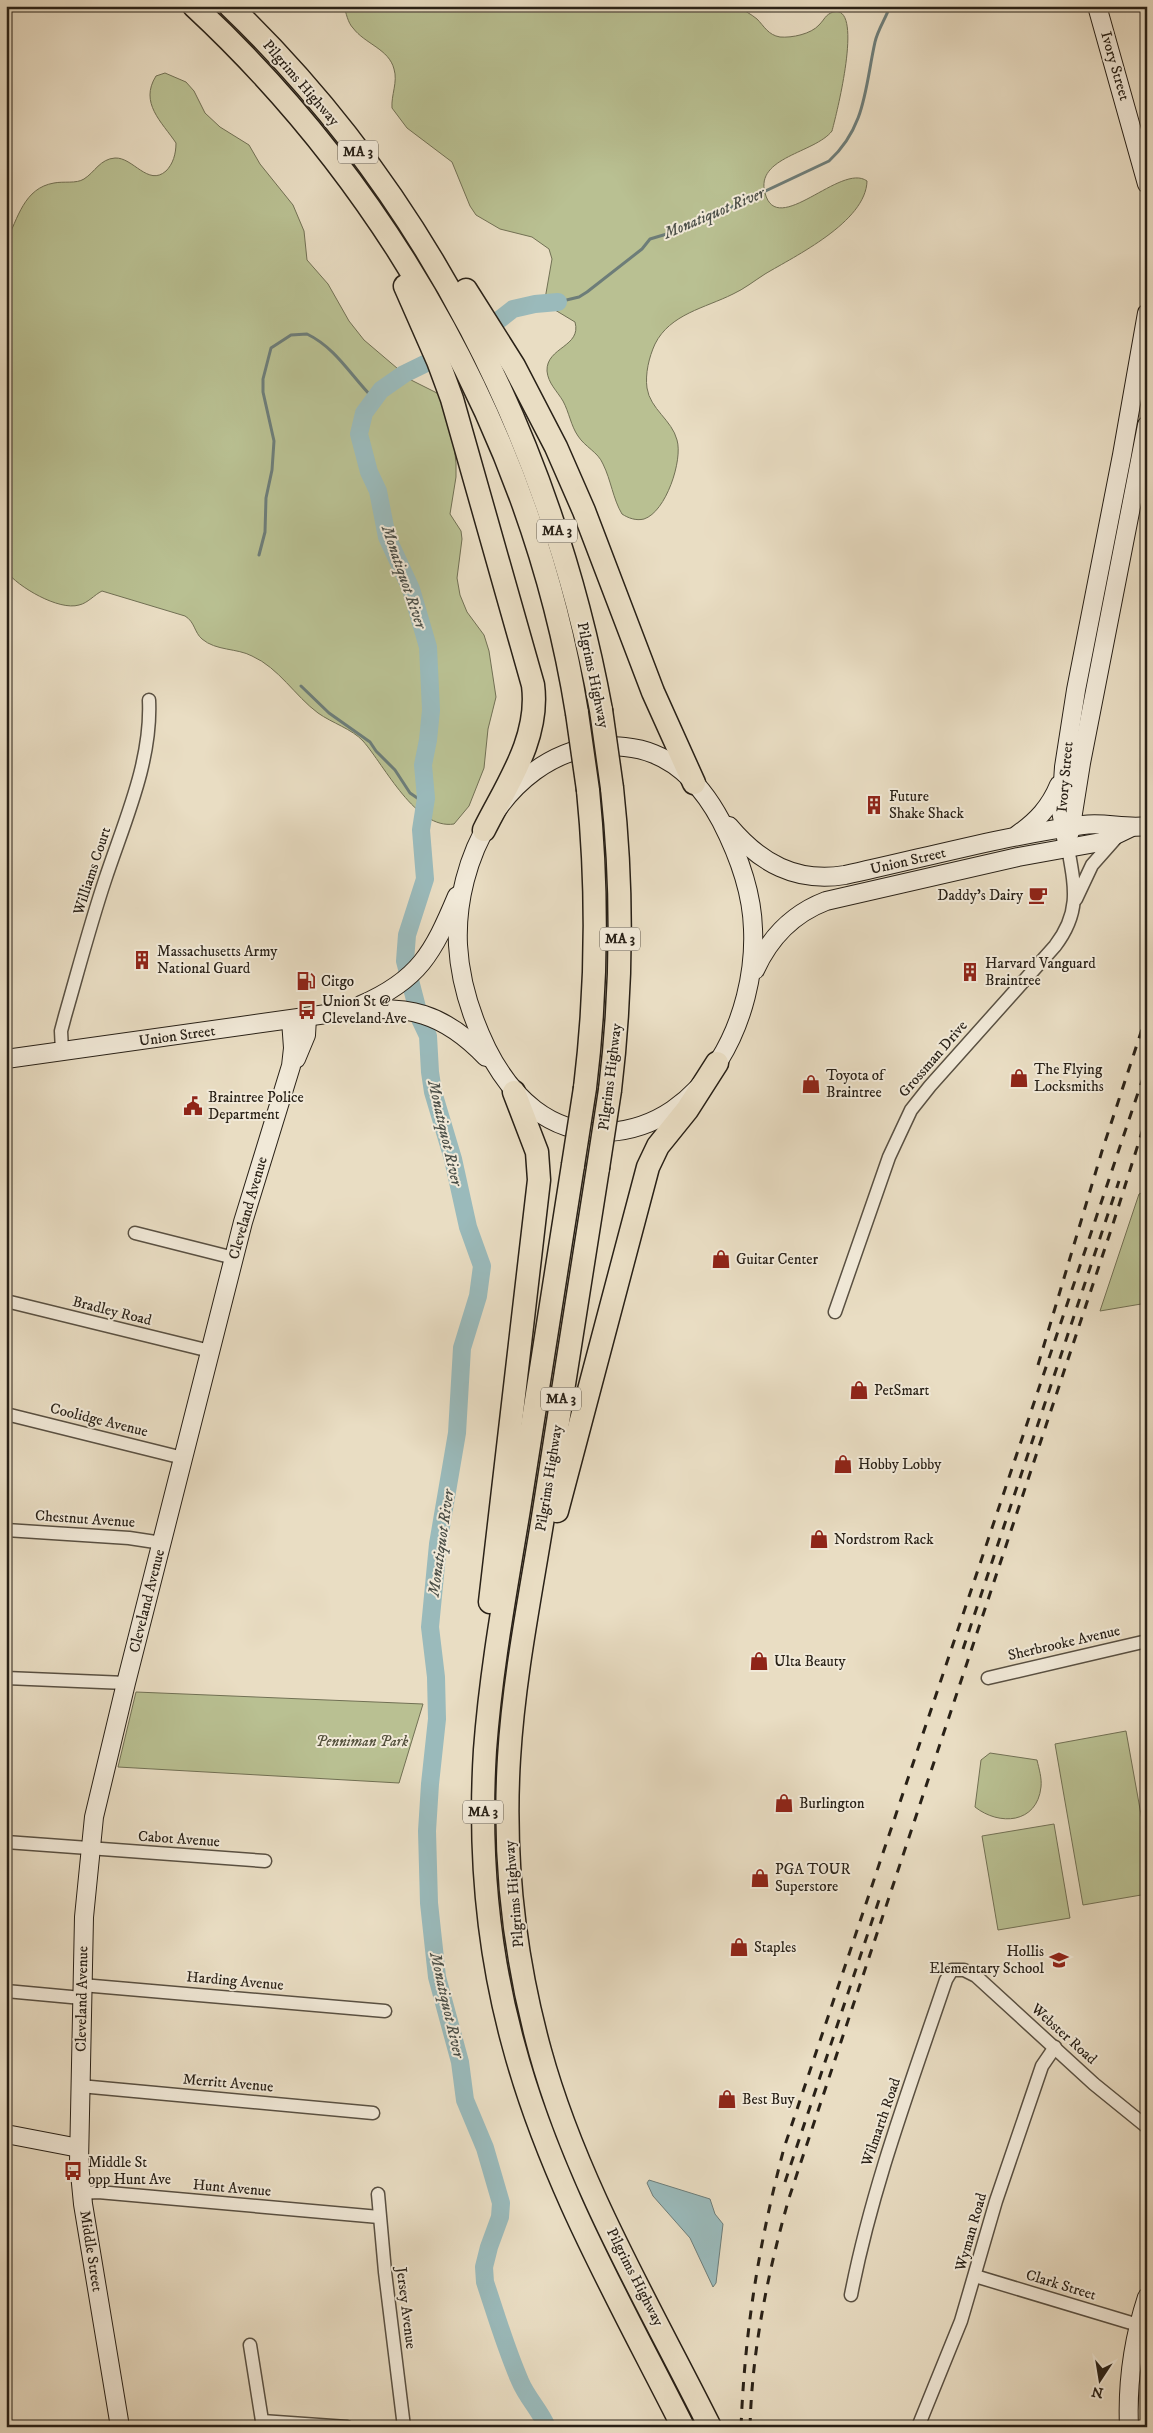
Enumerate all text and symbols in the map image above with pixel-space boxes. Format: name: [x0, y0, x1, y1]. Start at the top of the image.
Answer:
street label: Ivory Street: [1096, 29, 1134, 103]
street label: Pilgrims Highway: [258, 36, 344, 131]
road number: MA 3: [338, 140, 378, 163]
water label: Monatiquot River: [660, 182, 769, 244]
road number: MA 3: [537, 520, 577, 542]
water label: Monatiquot River: [377, 522, 431, 632]
street label: Pilgrims Highway: [572, 620, 614, 731]
street label: Ivory Street: [1052, 741, 1078, 813]
place label: Future Shake Shack: [889, 787, 964, 823]
building icon: Future Shake Shack: [863, 794, 885, 816]
street label: Williams Court: [69, 824, 115, 918]
street label: Union Street: [868, 843, 948, 879]
cafe icon: Daddy's Dairy: [1027, 884, 1049, 906]
place label: Daddy's Dairy: [937, 886, 1024, 905]
road number: MA 3: [600, 928, 640, 951]
place label: Massachusetts Army National Guard: [157, 942, 278, 978]
building icon: Massachusetts Army National Guard: [131, 949, 153, 971]
place label: Harvard Vanguard Braintree: [985, 954, 1096, 990]
building icon: Harvard Vanguard Braintree: [959, 961, 981, 983]
fuel station icon: Citgo: [295, 970, 317, 992]
place label: Citgo: [321, 972, 354, 991]
place label: Union St @ Cleveland Ave: [322, 992, 407, 1028]
bus stop icon: Union St @ Cleveland Ave: [296, 999, 318, 1021]
street label: Grossman Drive: [895, 1017, 971, 1101]
street label: Union Street: [138, 1021, 217, 1051]
street label: Pilgrims Highway: [594, 1021, 626, 1132]
place label: The Flying Locksmiths: [1034, 1060, 1104, 1096]
place label: Toyota of Braintree: [826, 1066, 886, 1102]
shop icon: The Flying Locksmiths: [1008, 1067, 1030, 1089]
shop icon: Toyota of Braintree: [800, 1073, 822, 1095]
water label: Monatiquot River: [423, 1077, 467, 1189]
place label: Braintree Police Department: [208, 1088, 304, 1124]
public building icon: Braintree Police Department: [182, 1095, 204, 1117]
street label: Cleveland Avenue: [224, 1154, 272, 1262]
shop icon: Guitar Center: [710, 1248, 732, 1270]
place label: Guitar Center: [736, 1250, 818, 1269]
street label: Bradley Road: [70, 1292, 154, 1330]
shop icon: PetSmart: [848, 1379, 870, 1401]
place label: PetSmart: [874, 1381, 930, 1400]
road number: MA 3: [541, 1388, 581, 1410]
street label: Coolidge Avenue: [48, 1399, 150, 1441]
street label: Pilgrims Highway: [531, 1422, 567, 1533]
shop icon: Hobby Lobby: [832, 1453, 854, 1475]
place label: Hobby Lobby: [858, 1455, 942, 1474]
water label: Monatiquot River: [423, 1487, 459, 1599]
street label: Chestnut Avenue: [34, 1506, 136, 1532]
shop icon: Nordstrom Rack: [808, 1528, 830, 1550]
place label: Nordstrom Rack: [834, 1530, 934, 1549]
street label: Cleveland Avenue: [125, 1547, 169, 1655]
street label: Sherbrooke Avenue: [1006, 1621, 1122, 1665]
shop icon: Ulta Beauty: [748, 1650, 770, 1672]
place label: Ulta Beauty: [774, 1652, 847, 1671]
park label: Penniman Park: [316, 1732, 409, 1751]
shop icon: Burlington: [773, 1792, 795, 1814]
place label: Burlington: [799, 1794, 865, 1813]
road number: MA 3: [463, 1800, 503, 1824]
street label: Cabot Avenue: [137, 1827, 221, 1851]
street label: Pilgrims Highway: [500, 1839, 528, 1949]
place label: PGA TOUR Superstore: [775, 1860, 850, 1896]
shop icon: PGA TOUR Superstore: [749, 1867, 771, 1889]
shop icon: Staples: [728, 1936, 750, 1958]
place label: Staples: [754, 1938, 796, 1957]
place label: Hollis Elementary School: [929, 1942, 1044, 1978]
street label: Cleveland Avenue: [72, 1946, 92, 2052]
water label: Monatiquot River: [425, 1949, 469, 2061]
school or university icon: Hollis Elementary School: [1048, 1949, 1070, 1971]
street label: Harding Avenue: [186, 1967, 284, 1995]
street label: Webster Road: [1026, 1999, 1101, 2069]
street label: Merritt Avenue: [182, 2070, 274, 2096]
street label: Wilmarth Road: [857, 2075, 905, 2170]
shop icon: Best Buy: [716, 2088, 738, 2110]
place label: Best Buy: [742, 2090, 795, 2109]
place label: Middle St opp Hunt Ave: [88, 2153, 171, 2189]
bus stop icon: Middle St opp Hunt Ave: [62, 2160, 84, 2182]
street label: Hunt Avenue: [192, 2175, 272, 2201]
street label: Wyman Road: [951, 2190, 991, 2274]
street label: Middle Street: [75, 2209, 107, 2293]
street label: Pilgrims Highway: [602, 2225, 668, 2330]
street label: Jersey Avenue: [391, 2264, 420, 2350]
street label: Clark Street: [1024, 2265, 1099, 2305]
north arrow: [1076, 2356, 1126, 2406]
text: N: [1090, 2382, 1105, 2402]

